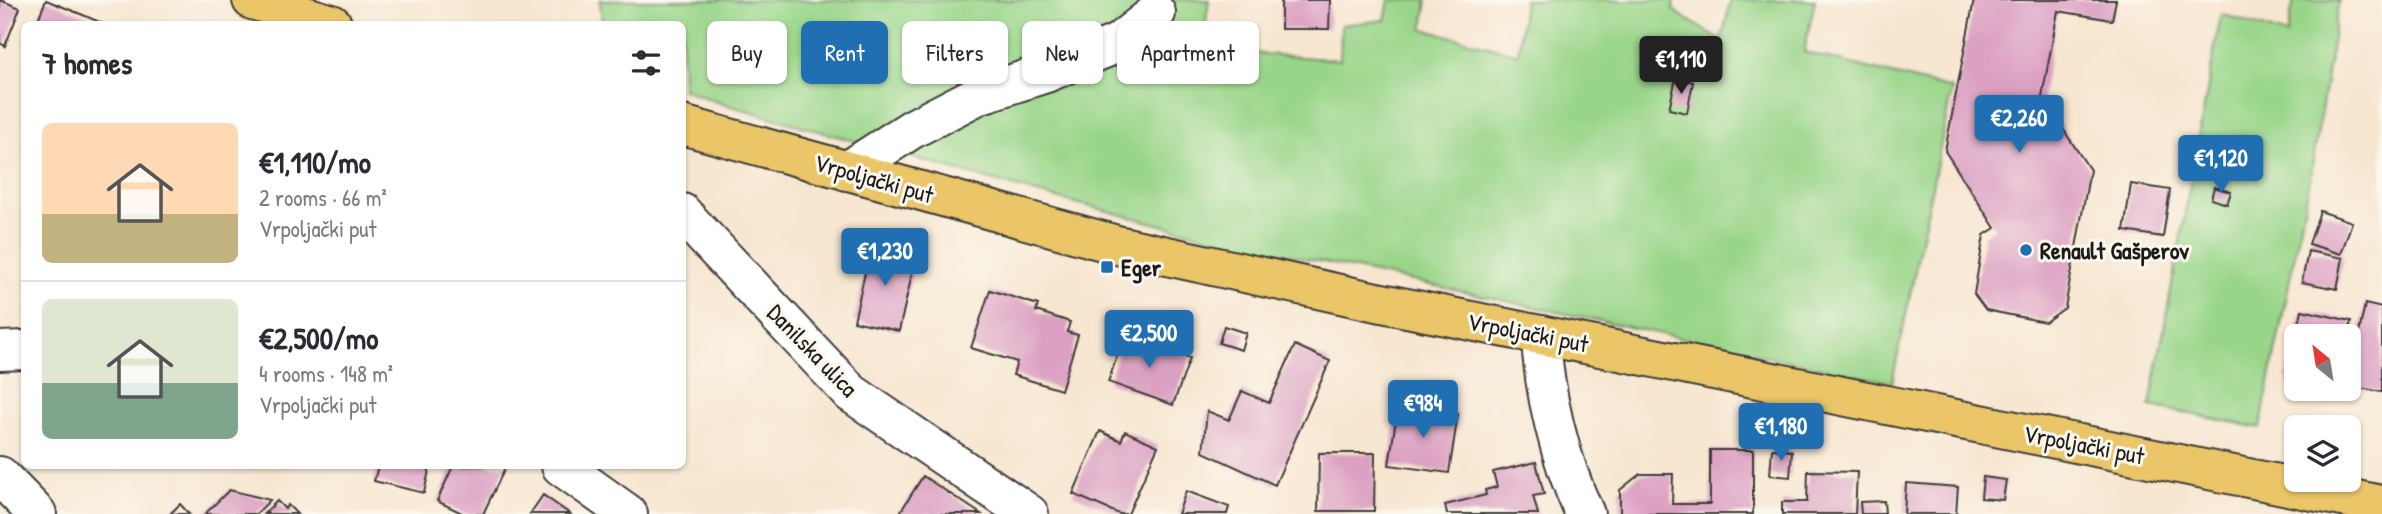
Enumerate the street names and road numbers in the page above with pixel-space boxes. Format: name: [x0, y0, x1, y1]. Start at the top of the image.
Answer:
street label: Vrpoljački put: [811, 146, 938, 210]
street label: Danilska ulica: [761, 297, 865, 403]
street label: Vrpoljački put: [1465, 305, 1592, 360]
street label: Vrpoljački put: [2021, 417, 2148, 472]

